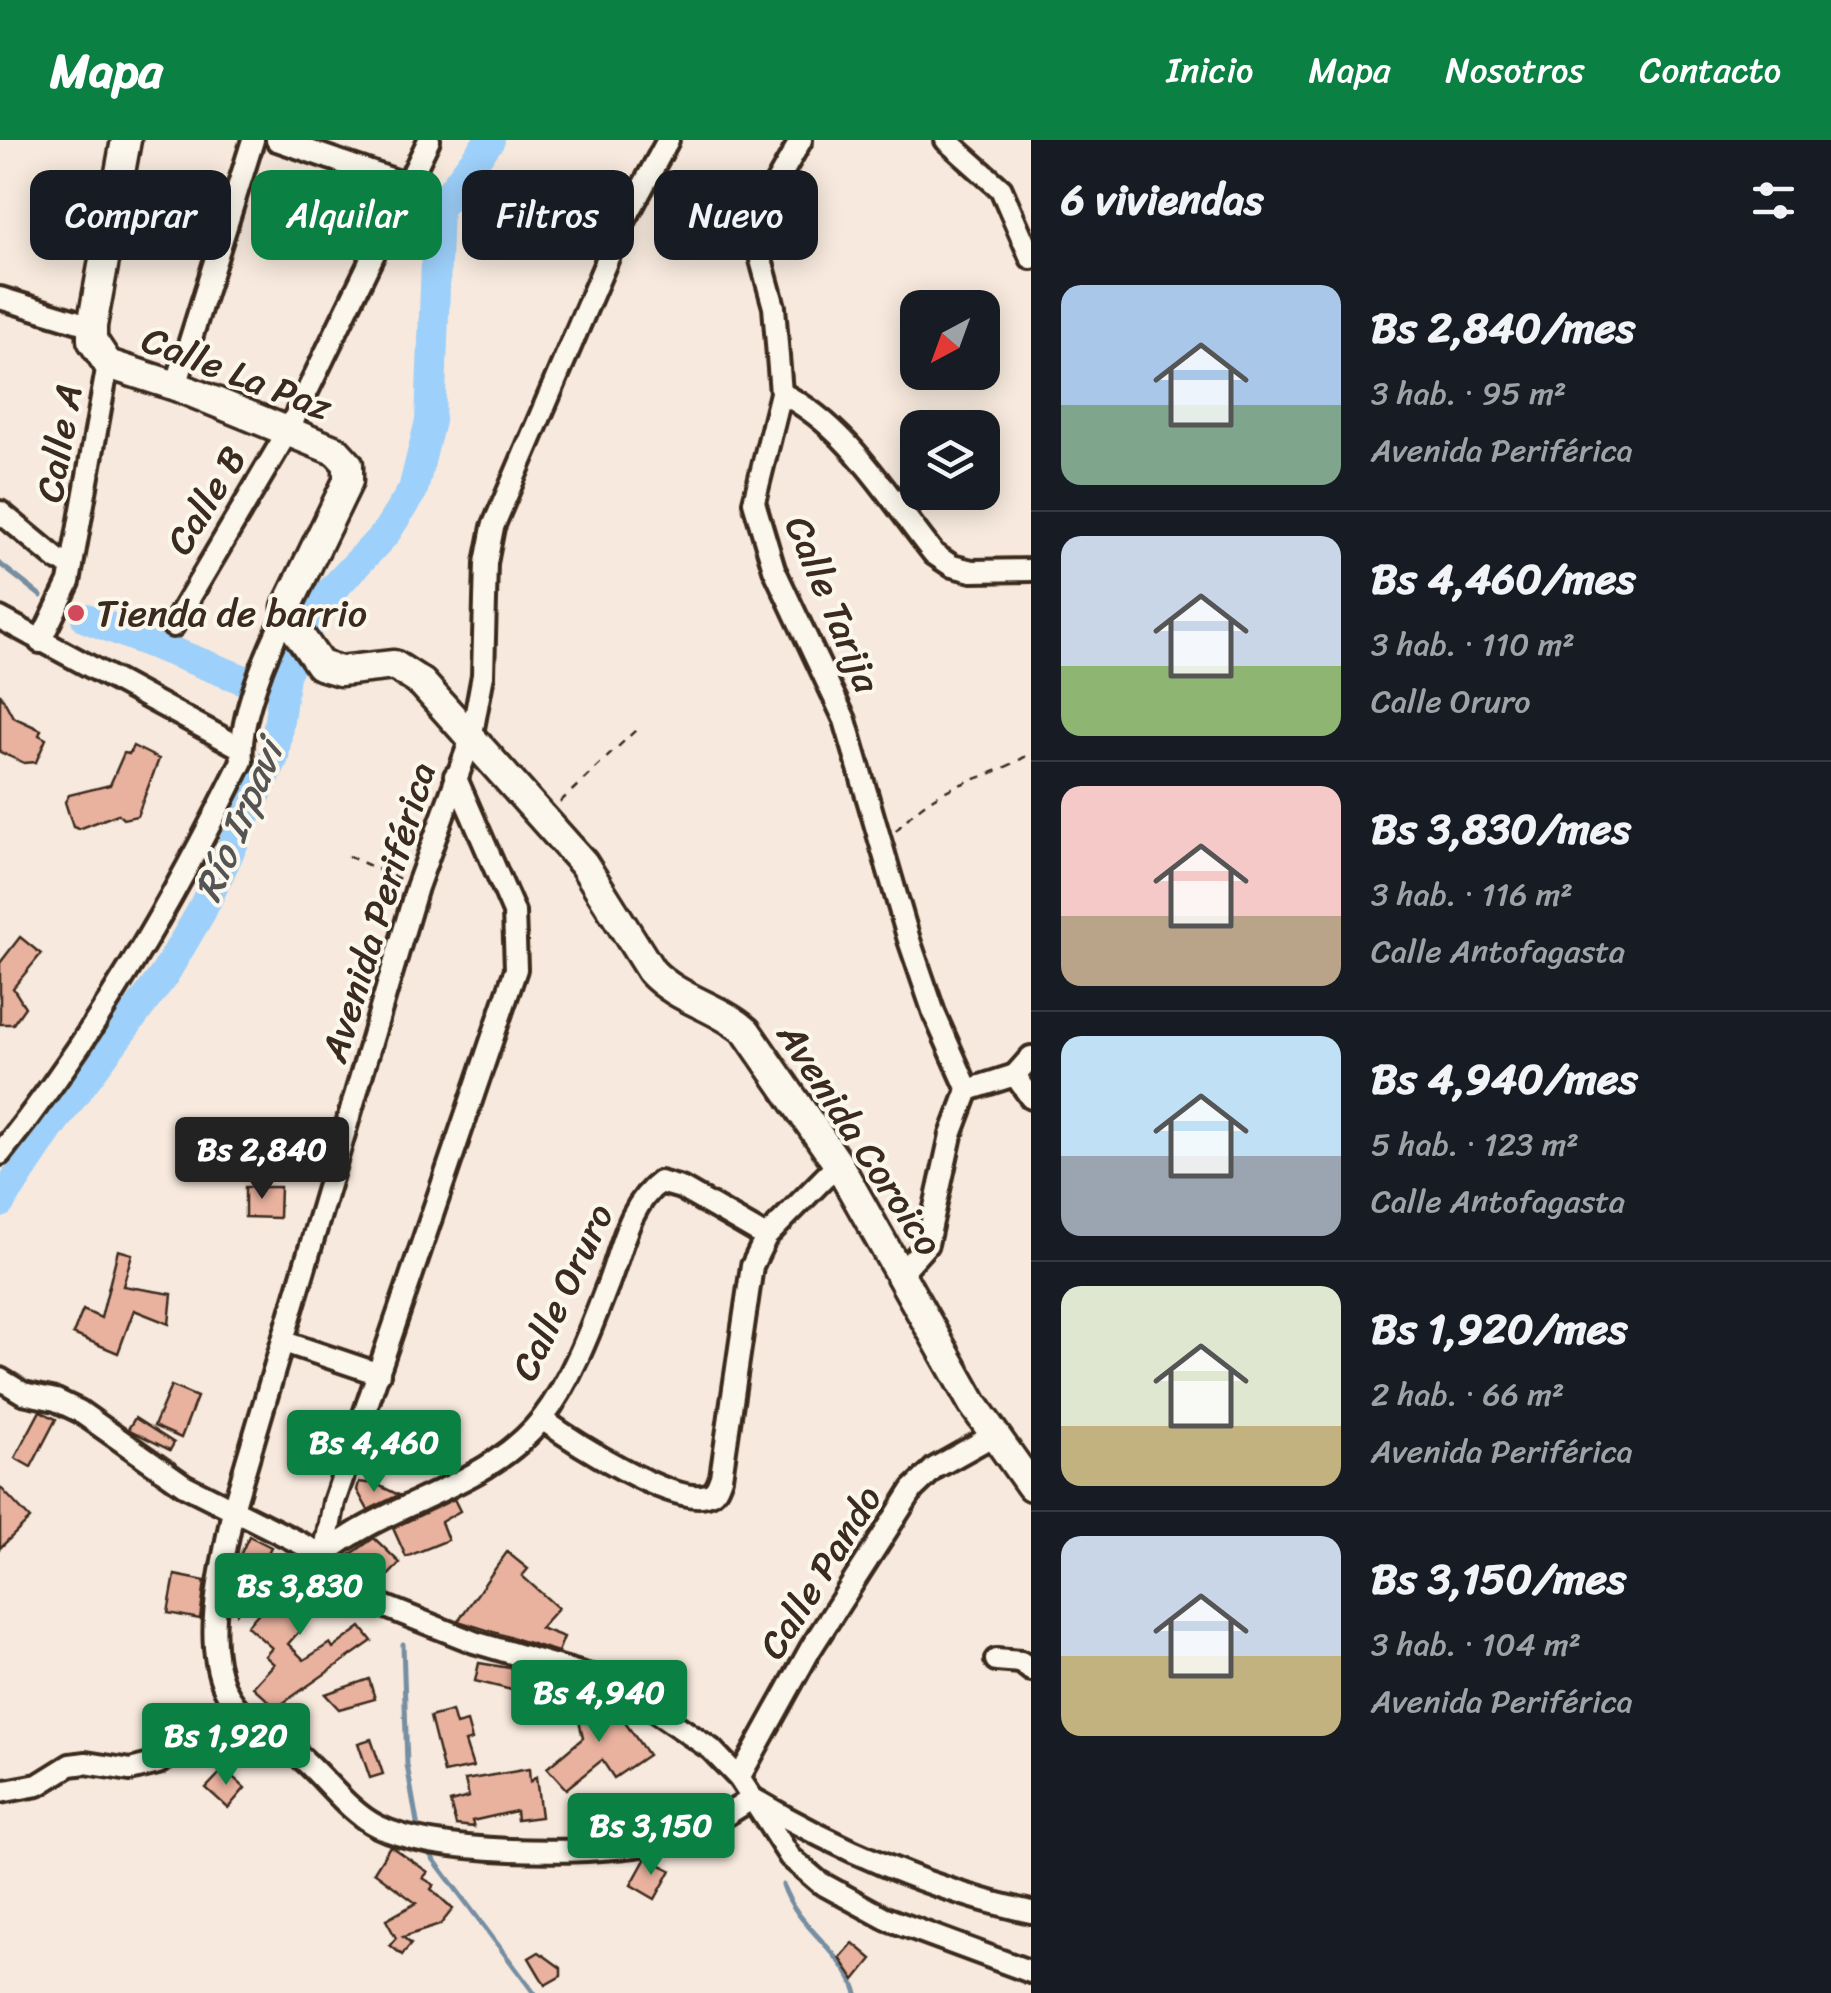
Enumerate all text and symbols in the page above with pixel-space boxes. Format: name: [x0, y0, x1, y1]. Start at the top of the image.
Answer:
text: Mapa: [50, 28, 163, 113]
text: Inicio: [1167, 39, 1253, 101]
text: Mapa: [1308, 39, 1391, 101]
text: Nosotros: [1446, 39, 1585, 101]
text: Contacto: [1640, 39, 1781, 101]
text: 6 viviendas: [1061, 163, 1264, 237]
chip: Comprar: [30, 170, 231, 260]
chip: Alquilar: [251, 170, 442, 260]
chip: Filtros: [462, 170, 634, 260]
chip: Nuevo: [654, 170, 818, 260]
icon: filters: [1746, 173, 1801, 228]
north arrow: [900, 290, 1000, 390]
map controls: [900, 290, 1000, 510]
text: Bs 2,840/mes: [1371, 291, 1635, 365]
street label: Calle La Paz: [132, 306, 343, 441]
icon: home: [1141, 325, 1261, 445]
text: 3 hab. · 95 m²: [1371, 365, 1566, 422]
street label: Calle A: [16, 379, 103, 507]
button: layers: [900, 410, 1000, 510]
text: Avenida Periférica: [1371, 422, 1633, 479]
street label: Calle B: [147, 432, 266, 568]
street label: Calle Tarija: [765, 505, 900, 704]
text: Bs 4,460/mes: [1371, 542, 1636, 616]
icon: home: [1141, 576, 1261, 696]
place label: Tienda de barrio: [96, 580, 367, 647]
marker: Tienda de barrio: [65, 602, 87, 624]
text: 3 hab. · 110 m²: [1371, 616, 1575, 673]
text: Calle Oruro: [1371, 673, 1530, 730]
water label: Río Irpavi: [173, 723, 307, 913]
street label: Avenida Periférica: [301, 754, 456, 1072]
text: Bs 3,830/mes: [1371, 792, 1631, 866]
icon: home: [1141, 826, 1261, 946]
text: 3 hab. · 116 m²: [1371, 866, 1573, 923]
text: Calle Antofagasta: [1371, 923, 1625, 980]
street label: Avenida Coroico: [758, 1007, 961, 1270]
text: Bs 4,940/mes: [1371, 1042, 1638, 1116]
icon: home: [1141, 1076, 1261, 1196]
text: 5 hab. · 123 m²: [1371, 1116, 1579, 1173]
pin: Bs 2,840: [159, 1117, 365, 1202]
text: Bs 2,840: [197, 1121, 327, 1178]
text: Calle Antofagasta: [1371, 1173, 1625, 1230]
street label: Calle Oruro: [492, 1192, 633, 1392]
text: Bs 1,920/mes: [1371, 1292, 1628, 1366]
icon: home: [1141, 1326, 1261, 1446]
text: 2 hab. · 66 m²: [1371, 1366, 1564, 1423]
pin: Bs 4,460: [271, 1410, 477, 1495]
text: Bs 4,460: [309, 1414, 439, 1471]
text: Avenida Periférica: [1371, 1423, 1633, 1480]
street label: Calle Pando: [740, 1472, 901, 1673]
text: Bs 3,150/mes: [1371, 1542, 1626, 1616]
pin: Bs 3,830: [197, 1553, 403, 1638]
text: Bs 3,830: [237, 1557, 363, 1614]
icon: home: [1141, 1576, 1261, 1696]
text: 3 hab. · 104 m²: [1371, 1616, 1581, 1673]
pin: Bs 4,940: [496, 1660, 702, 1745]
text: Bs 4,940: [533, 1664, 665, 1721]
text: Avenida Periférica: [1371, 1673, 1633, 1730]
pin: Bs 1,920: [123, 1703, 329, 1788]
text: Bs 1,920: [164, 1707, 288, 1764]
pin: Bs 3,150: [548, 1793, 754, 1878]
text: Bs 3,150: [590, 1797, 712, 1854]

